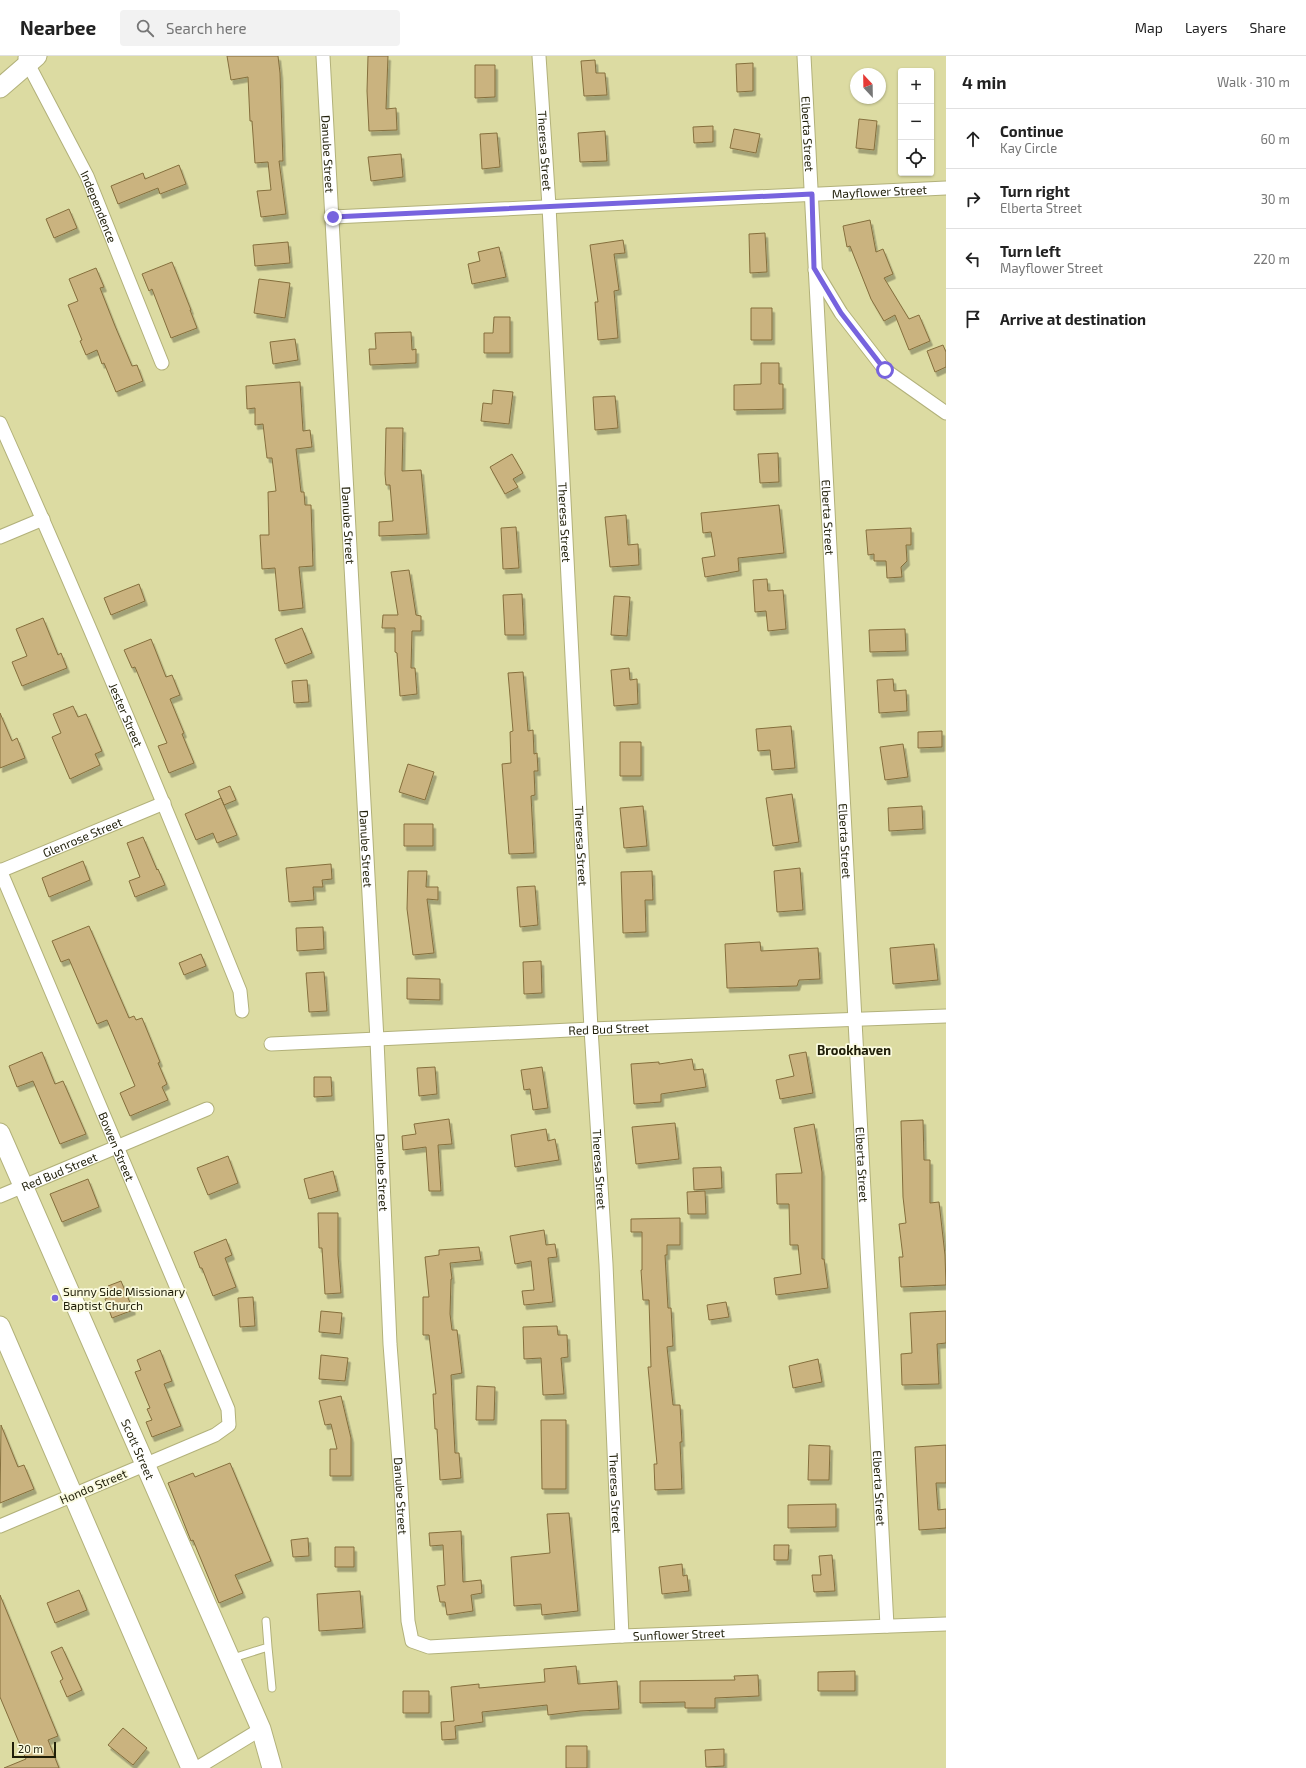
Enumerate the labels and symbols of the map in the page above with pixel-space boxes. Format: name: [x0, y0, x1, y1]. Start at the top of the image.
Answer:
north arrow: [850, 68, 886, 104]
street label: Elberta Street: [799, 96, 817, 172]
street label: Theresa Street: [536, 110, 555, 192]
street label: Danube Street: [319, 115, 338, 193]
street label: Independence: [78, 168, 120, 244]
street label: Mayflower Street: [831, 182, 928, 200]
route end: [324, 208, 342, 226]
route start: [876, 361, 894, 379]
street label: Elberta Street: [819, 479, 837, 556]
street label: Theresa Street: [556, 482, 574, 563]
street label: Danube Street: [340, 486, 358, 565]
street label: Jester Street: [107, 681, 146, 749]
street label: Elberta Street: [837, 803, 855, 879]
street label: Theresa Street: [573, 805, 591, 887]
street label: Danube Street: [357, 810, 376, 888]
street label: Glenrose Street: [40, 814, 124, 860]
street label: Red Bud Street: [568, 1020, 650, 1037]
district label: Brookhaven: [817, 1042, 891, 1058]
street label: Bowen Street: [96, 1110, 138, 1183]
street label: Elberta Street: [854, 1126, 872, 1203]
street label: Theresa Street: [590, 1129, 610, 1210]
street label: Danube Street: [374, 1133, 391, 1212]
street label: Red Bud Street: [19, 1149, 99, 1193]
place label: Sunny Side Missionary Baptist Church: [63, 1284, 186, 1312]
marker: Sunny Side Missionary Baptist Church: [50, 1293, 60, 1303]
street label: Scott Street: [119, 1417, 158, 1482]
street label: Elberta Street: [871, 1450, 889, 1527]
street label: Theresa Street: [607, 1452, 625, 1534]
street label: Danube Street: [392, 1456, 410, 1535]
street label: Hondo Street: [57, 1465, 129, 1506]
street label: Sunflower Street: [632, 1625, 726, 1643]
scale bar: [12, 1740, 56, 1759]

